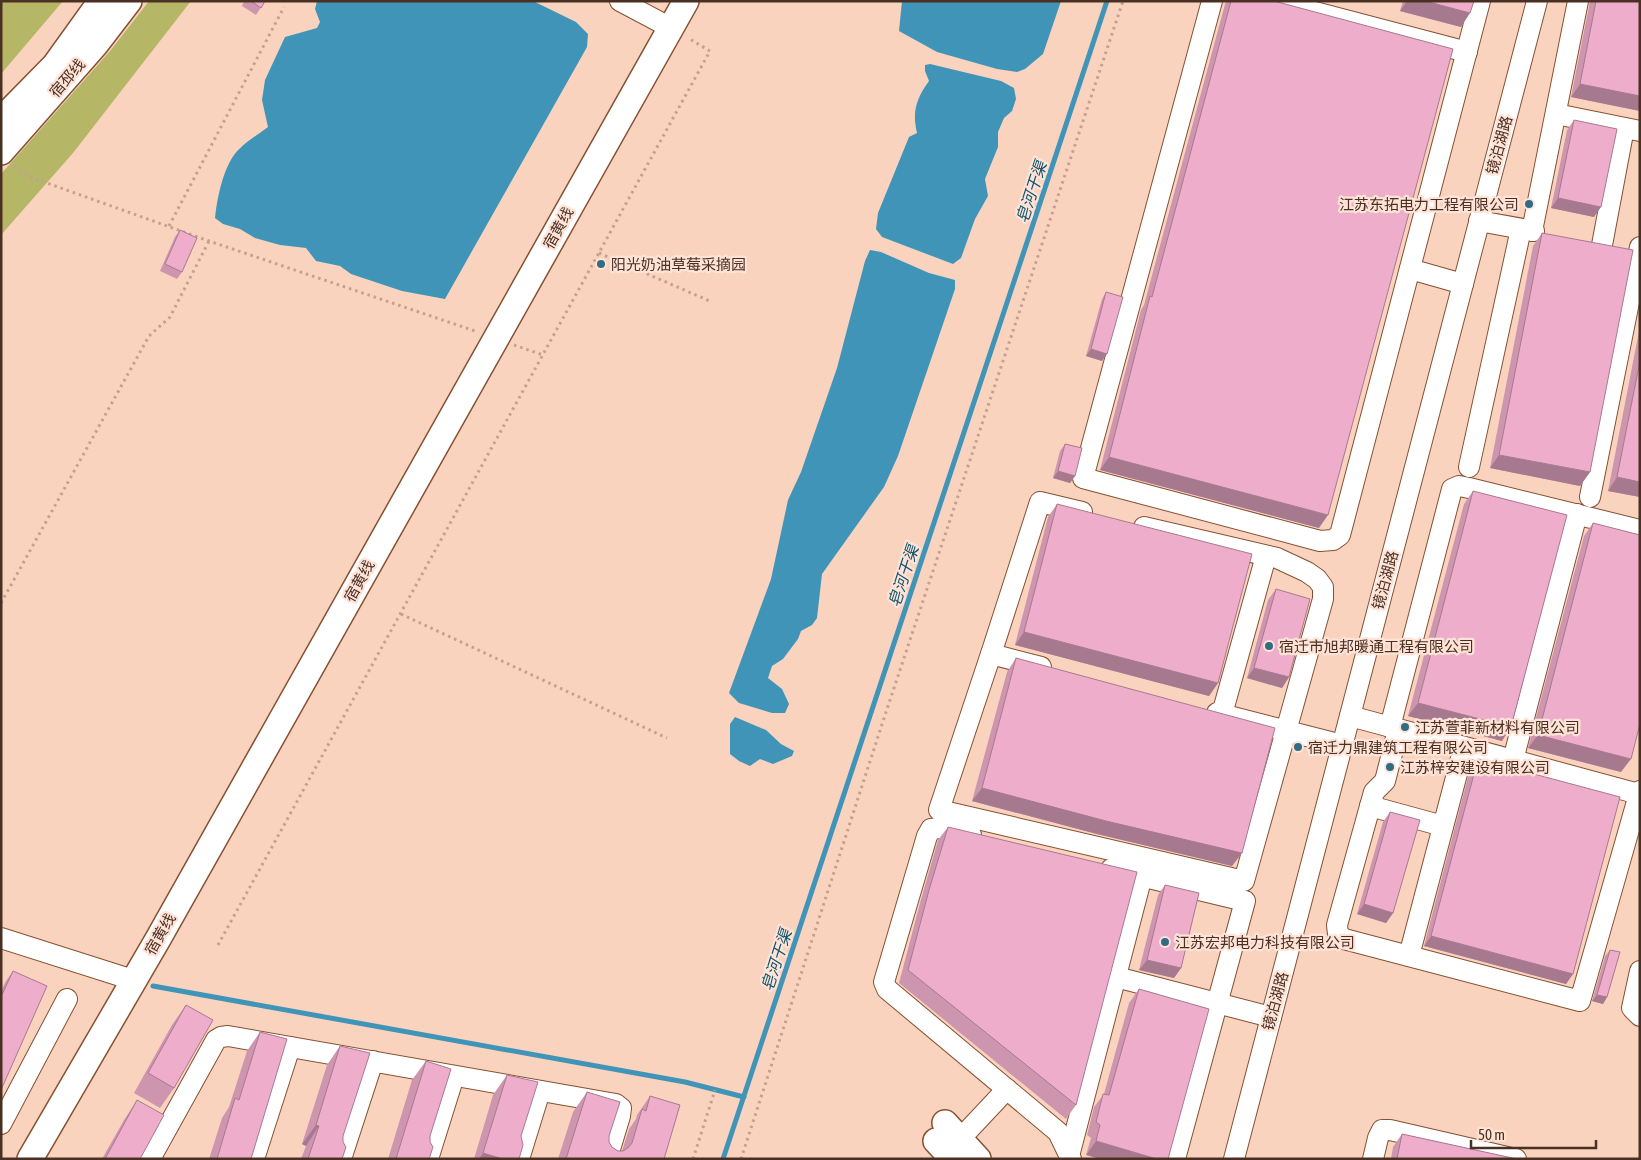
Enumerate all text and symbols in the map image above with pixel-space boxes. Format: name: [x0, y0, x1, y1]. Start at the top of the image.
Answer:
street label: 宿邳线: [46, 55, 88, 101]
street label: 镜泊湖路: [1483, 114, 1515, 176]
water label: 皂河干渠: [1013, 157, 1050, 225]
place label: 江苏东拓电力工程有限公司: [1339, 196, 1519, 213]
marker: 江苏东拓电力工程有限公司: [1523, 198, 1535, 210]
street label: 宿黄线: [540, 204, 576, 252]
place label: 阳光奶油草莓采摘园: [611, 256, 746, 273]
marker: 阳光奶油草莓采摘园: [595, 258, 607, 270]
water label: 皂河干渠: [885, 541, 922, 609]
street label: 镜泊湖路: [1369, 549, 1401, 611]
street label: 宿黄线: [341, 557, 377, 605]
place label: 宿迁市旭邦暖通工程有限公司: [1279, 638, 1474, 655]
marker: 宿迁市旭邦暖通工程有限公司: [1263, 640, 1275, 652]
place label: 江苏萱菲新材料有限公司: [1415, 719, 1580, 736]
marker: 江苏萱菲新材料有限公司: [1399, 721, 1411, 733]
place label: 宿迁力鼎建筑工程有限公司: [1308, 739, 1488, 756]
marker: 宿迁力鼎建筑工程有限公司: [1292, 741, 1304, 753]
place label: 江苏梓安建设有限公司: [1400, 759, 1550, 776]
marker: 江苏梓安建设有限公司: [1384, 761, 1396, 773]
street label: 宿黄线: [141, 910, 179, 958]
water label: 皂河干渠: [758, 925, 795, 993]
place label: 江苏宏邦电力科技有限公司: [1175, 934, 1355, 951]
marker: 江苏宏邦电力科技有限公司: [1159, 936, 1171, 948]
street label: 镜泊湖路: [1259, 970, 1291, 1032]
scale bar: [1471, 1118, 1596, 1150]
text: 50 m: [1478, 1126, 1505, 1143]

